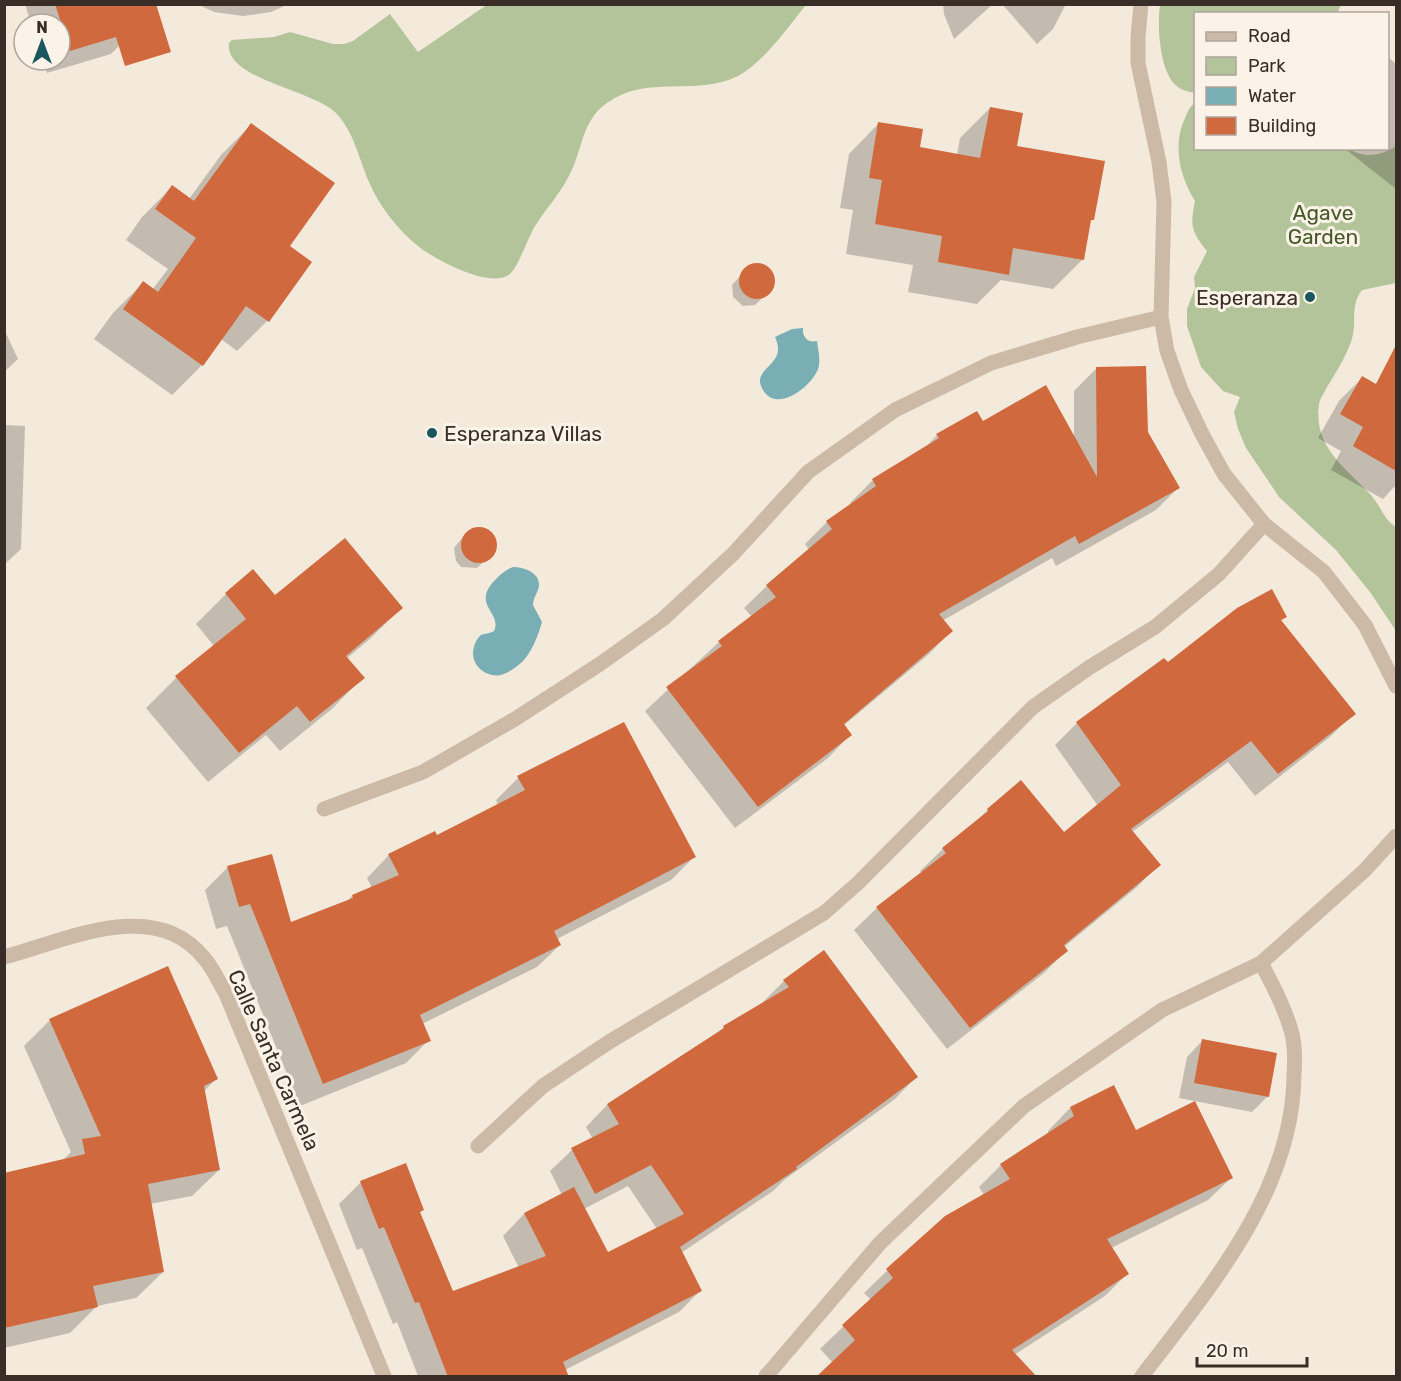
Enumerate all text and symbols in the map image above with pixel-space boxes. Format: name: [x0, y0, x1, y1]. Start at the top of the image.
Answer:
north arrow: [12, 12, 72, 72]
legend: [1194, 12, 1389, 150]
text: N: [36, 18, 48, 37]
text: Road: [1248, 25, 1291, 47]
text: Park: [1248, 55, 1286, 77]
text: Water: [1248, 85, 1296, 107]
text: Building: [1248, 115, 1316, 137]
park label: Agave Garden: [1288, 200, 1358, 249]
place label: Esperanza: [1196, 285, 1298, 310]
marker: Esperanza: [1303, 290, 1317, 304]
place label: Esperanza Villas: [444, 421, 602, 446]
marker: Esperanza Villas: [425, 426, 439, 440]
street label: Calle Santa Carmela: [223, 966, 325, 1154]
scale bar: [1197, 1330, 1306, 1368]
text: 20 m: [1206, 1340, 1248, 1362]

